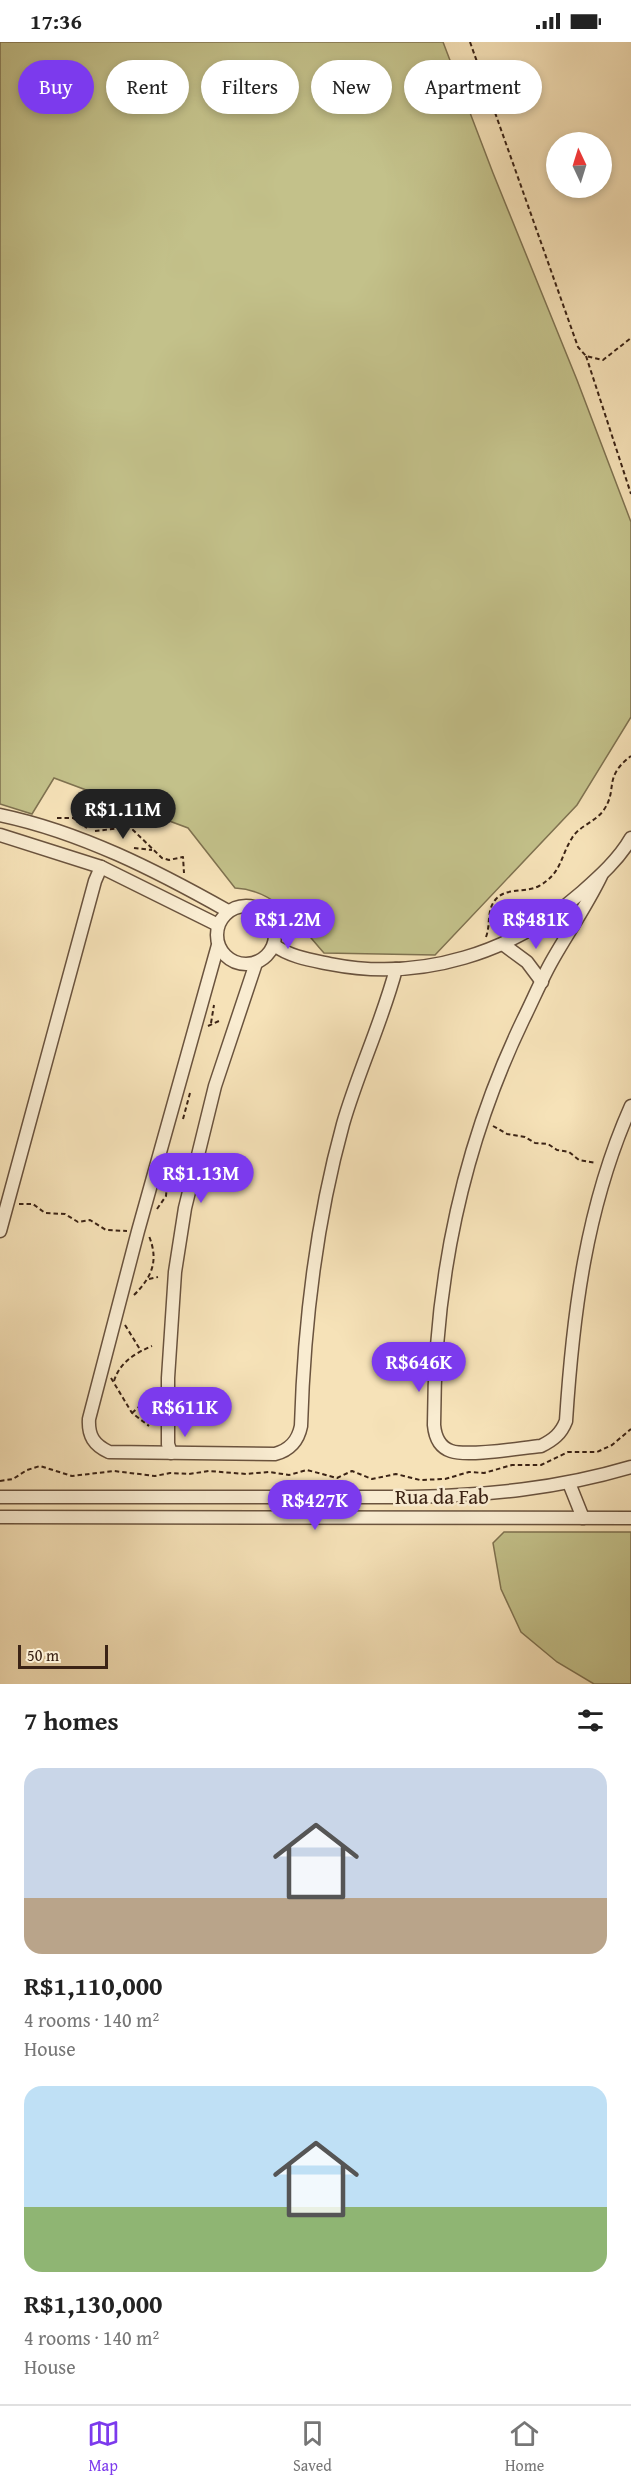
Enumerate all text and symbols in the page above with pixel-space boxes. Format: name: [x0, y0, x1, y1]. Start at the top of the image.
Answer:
text: 17:36: [30, 5, 82, 37]
chip: Buy: [18, 60, 94, 114]
chip: Rent: [106, 60, 189, 114]
chip: Filters: [201, 60, 299, 114]
chip: New: [311, 60, 392, 114]
chip: Apartment: [404, 60, 542, 114]
north arrow: [546, 132, 612, 198]
map controls: [546, 132, 612, 198]
pin: R$1.11M: [68, 789, 178, 840]
text: R$1.11M: [85, 794, 161, 823]
pin: R$1.2M: [239, 899, 337, 950]
pin: R$481K: [487, 899, 585, 950]
text: R$1.2M: [255, 904, 321, 933]
text: R$481K: [503, 904, 569, 933]
pin: R$1.13M: [146, 1153, 256, 1204]
text: R$1.13M: [163, 1158, 239, 1187]
pin: R$646K: [370, 1342, 468, 1393]
text: R$646K: [386, 1347, 452, 1376]
pin: R$611K: [136, 1387, 234, 1438]
text: R$611K: [152, 1392, 218, 1421]
pin: R$427K: [266, 1480, 364, 1531]
street label: Rua da Fab: [395, 1481, 489, 1512]
text: R$427K: [282, 1485, 348, 1514]
scale bar: [18, 1642, 108, 1670]
text: 50 m: [27, 1643, 59, 1667]
text: 7 homes: [24, 1701, 119, 1740]
icon: filters: [574, 1704, 607, 1737]
icon: home: [262, 1807, 370, 1915]
text: R$1,110,000: [24, 1966, 163, 2005]
text: 4 rooms · 140 m²: [24, 2005, 159, 2034]
text: House: [24, 2034, 76, 2063]
icon: home: [262, 2125, 370, 2233]
text: R$1,130,000: [24, 2284, 163, 2323]
text: 4 rooms · 140 m²: [24, 2323, 159, 2352]
text: House: [24, 2352, 76, 2381]
tab: Map: [87, 2417, 120, 2477]
tab: Saved: [293, 2417, 332, 2477]
tab: Home: [505, 2417, 544, 2477]

